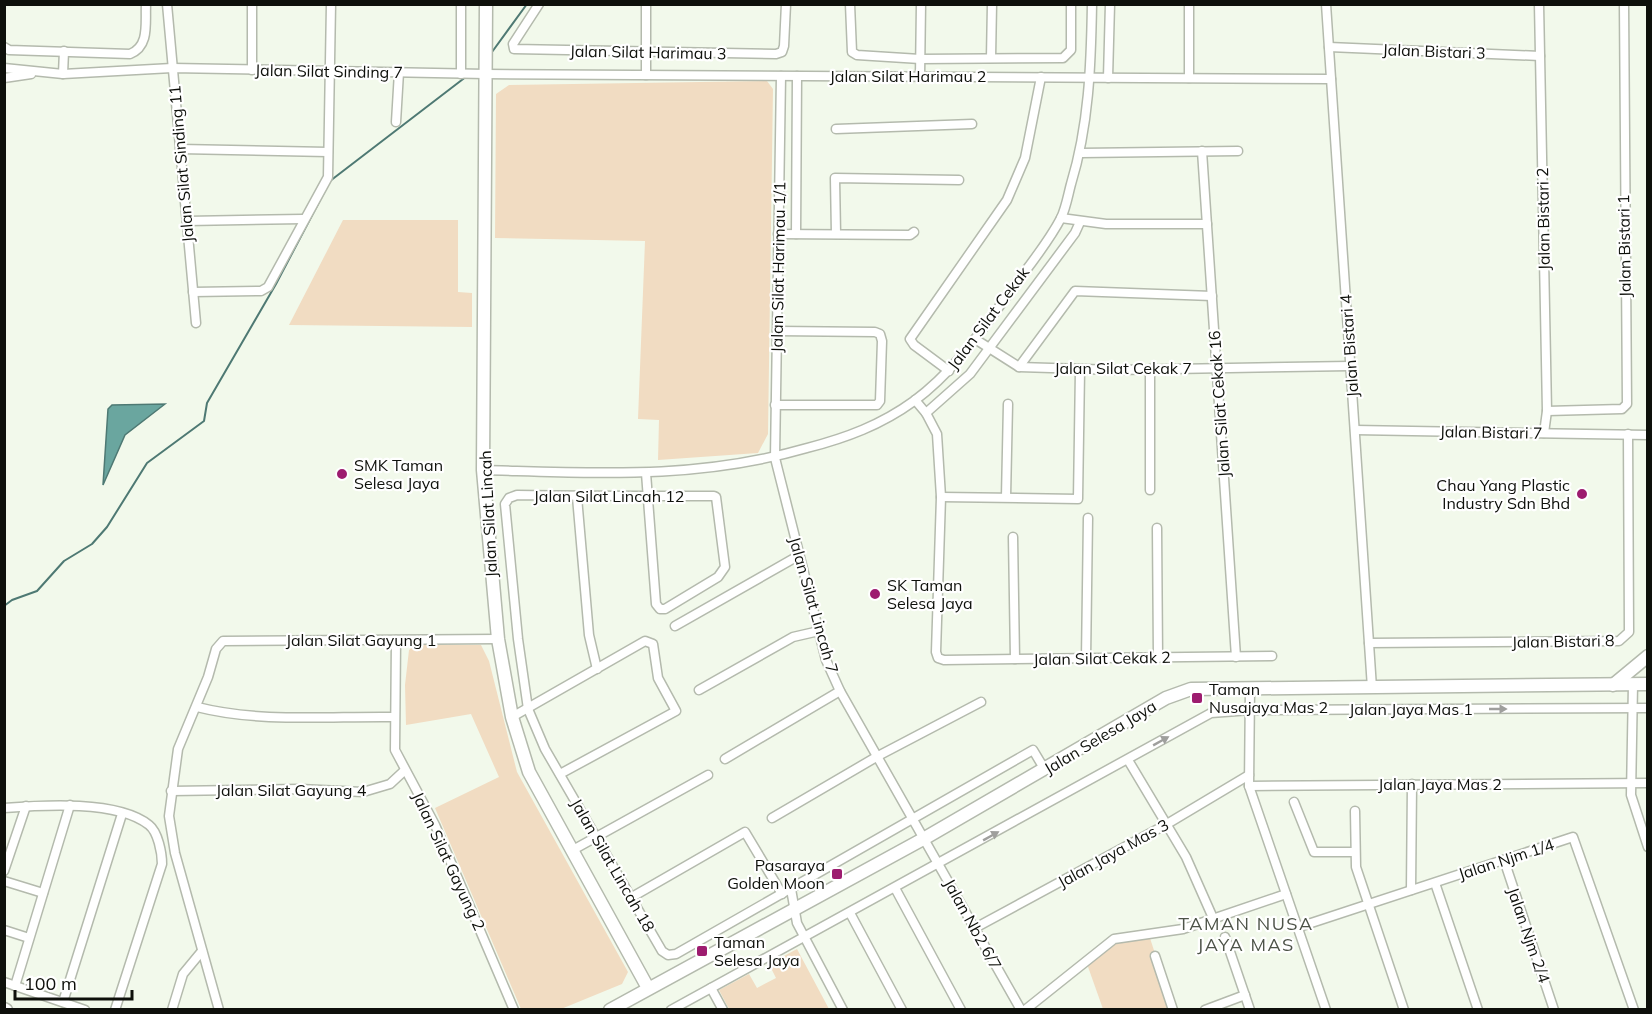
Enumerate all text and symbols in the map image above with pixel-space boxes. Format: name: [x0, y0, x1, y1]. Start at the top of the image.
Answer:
street label: Jalan Bistari 3: [1382, 39, 1486, 63]
street label: Jalan Silat Harimau 3: [569, 41, 727, 63]
street label: Jalan Silat Sinding 7: [255, 60, 403, 82]
street label: Jalan Silat Harimau 2: [830, 66, 986, 86]
street label: Jalan Silat Sinding 11: [164, 85, 198, 243]
street label: Jalan Bistari 2: [1532, 167, 1554, 271]
street label: Jalan Silat Harimau 1/1: [767, 181, 789, 353]
street label: Jalan Bistari 1: [1613, 194, 1635, 298]
street label: Jalan Silat Cekak: [943, 262, 1034, 373]
street label: Jalan Bistari 4: [1335, 294, 1363, 398]
street label: Jalan Silat Cekak 16: [1204, 330, 1234, 478]
street label: Jalan Silat Cekak 7: [1054, 358, 1192, 378]
street label: Jalan Bistari 7: [1439, 421, 1543, 443]
street label: Jalan Silat Lincah: [475, 450, 501, 578]
place label: SMK Taman Selesa Jaya: [354, 455, 443, 493]
marker: SMK Taman Selesa Jaya: [335, 467, 349, 481]
place label: Chau Yang Plastic Industry Sdn Bhd: [1436, 475, 1570, 513]
street label: Jalan Silat Lincah 12: [534, 486, 684, 506]
marker: Chau Yang Plastic Industry Sdn Bhd: [1575, 487, 1589, 501]
street label: Jalan Silat Lincah 7: [785, 534, 843, 676]
place label: SK Taman Selesa Jaya: [887, 575, 973, 613]
marker: SK Taman Selesa Jaya: [868, 587, 882, 601]
street label: Jalan Silat Gayung 1: [286, 630, 436, 650]
street label: Jalan Bistari 8: [1511, 630, 1615, 652]
street label: Jalan Silat Cekak 2: [1033, 647, 1171, 669]
place label: Taman Nusajaya Mas 2: [1209, 679, 1328, 717]
marker: Taman Nusajaya Mas 2: [1190, 691, 1204, 705]
street label: Jalan Selesa Jaya: [1040, 696, 1160, 778]
street label: Jalan Jaya Mas 1: [1349, 699, 1473, 719]
one-way arrow: [1489, 704, 1508, 714]
one-way arrow: [1153, 736, 1170, 746]
street label: Jalan Jaya Mas 2: [1378, 774, 1502, 794]
street label: Jalan Silat Gayung 4: [216, 780, 367, 800]
street label: Jalan Silat Gayung 2: [408, 789, 490, 933]
street label: Jalan Silat Lincah 18: [567, 795, 659, 935]
street label: Jalan Jaya Mas 3: [1054, 814, 1172, 892]
one-way arrow: [983, 831, 1000, 841]
street label: Jalan Njm 1/4: [1456, 834, 1557, 884]
place label: Pasaraya Golden Moon: [727, 855, 825, 893]
marker: Pasaraya Golden Moon: [830, 867, 844, 881]
street label: Jalan Nb2 6/7: [940, 875, 1006, 973]
street label: Jalan Njm 2/4: [1503, 885, 1555, 986]
district label: TAMAN NUSA JAYA MAS: [1178, 912, 1314, 956]
place label: Taman Selesa Jaya: [714, 932, 800, 970]
marker: Taman Selesa Jaya: [695, 944, 709, 958]
scale bar: [15, 963, 132, 1001]
text: 100 m: [24, 972, 77, 995]

